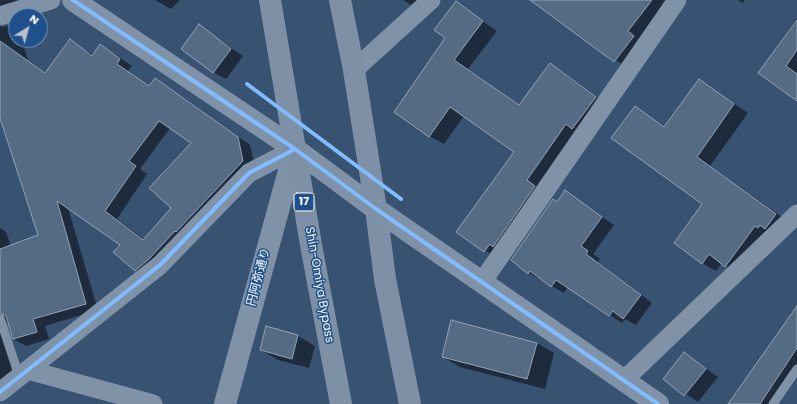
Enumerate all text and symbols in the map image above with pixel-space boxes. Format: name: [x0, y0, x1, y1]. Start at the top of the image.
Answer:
north arrow: [8, 8, 48, 48]
text: N: [26, 10, 43, 28]
road number: 17: [294, 193, 314, 211]
street label: Shin-Omiya Bypass: [302, 226, 336, 344]
street label: 円阿弥通り: [244, 246, 274, 308]

